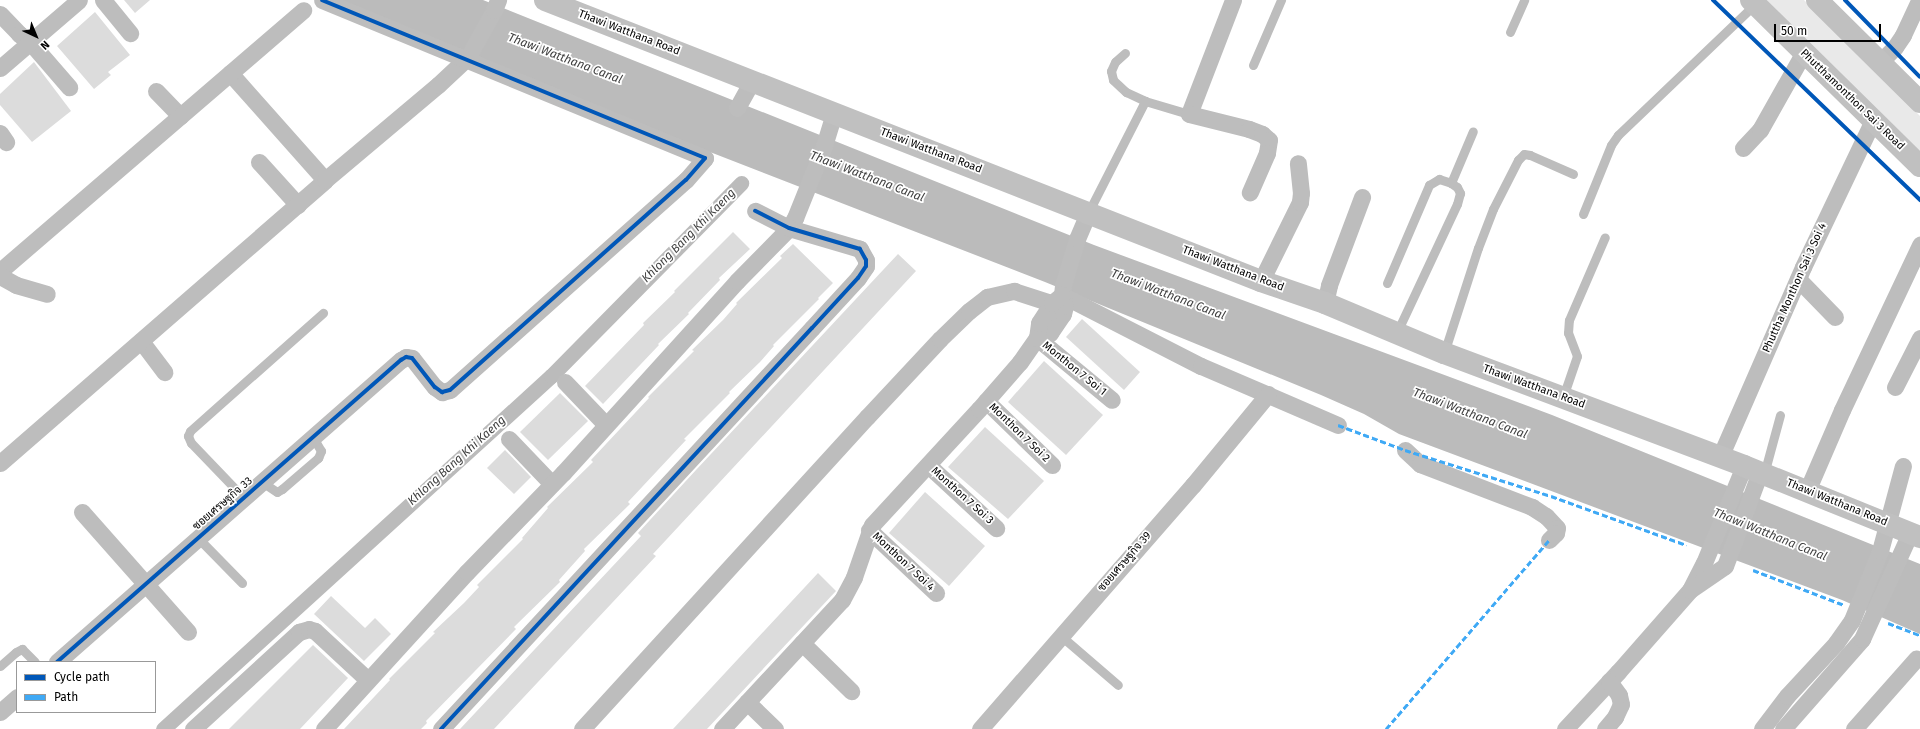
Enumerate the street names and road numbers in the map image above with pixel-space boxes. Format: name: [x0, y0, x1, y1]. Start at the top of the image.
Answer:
street label: Thawi Watthana Road: [576, 8, 682, 58]
street label: Phutthamonthon Sai 3 Road: [1797, 47, 1907, 153]
street label: Thawi Watthana Road: [878, 126, 984, 176]
street label: Phuttha Monthon Sai 3 Soi 4: [1760, 221, 1830, 355]
street label: Thawi Watthana Road: [1180, 244, 1286, 294]
street label: Monthon 7 Soi 1: [1039, 339, 1109, 399]
street label: Thawi Watthana Road: [1481, 362, 1587, 412]
street label: Monthon 7 Soi 2: [986, 401, 1052, 465]
street label: Monthon 7 Soi 3: [928, 465, 996, 527]
street label: ซอยเศรษฐกิจ 33: [191, 475, 255, 533]
street label: Thawi Watthana Road: [1785, 477, 1889, 529]
street label: ซอยเศรษฐกิจ 39: [1095, 529, 1155, 595]
street label: Monthon 7 Soi 4: [869, 530, 937, 594]

